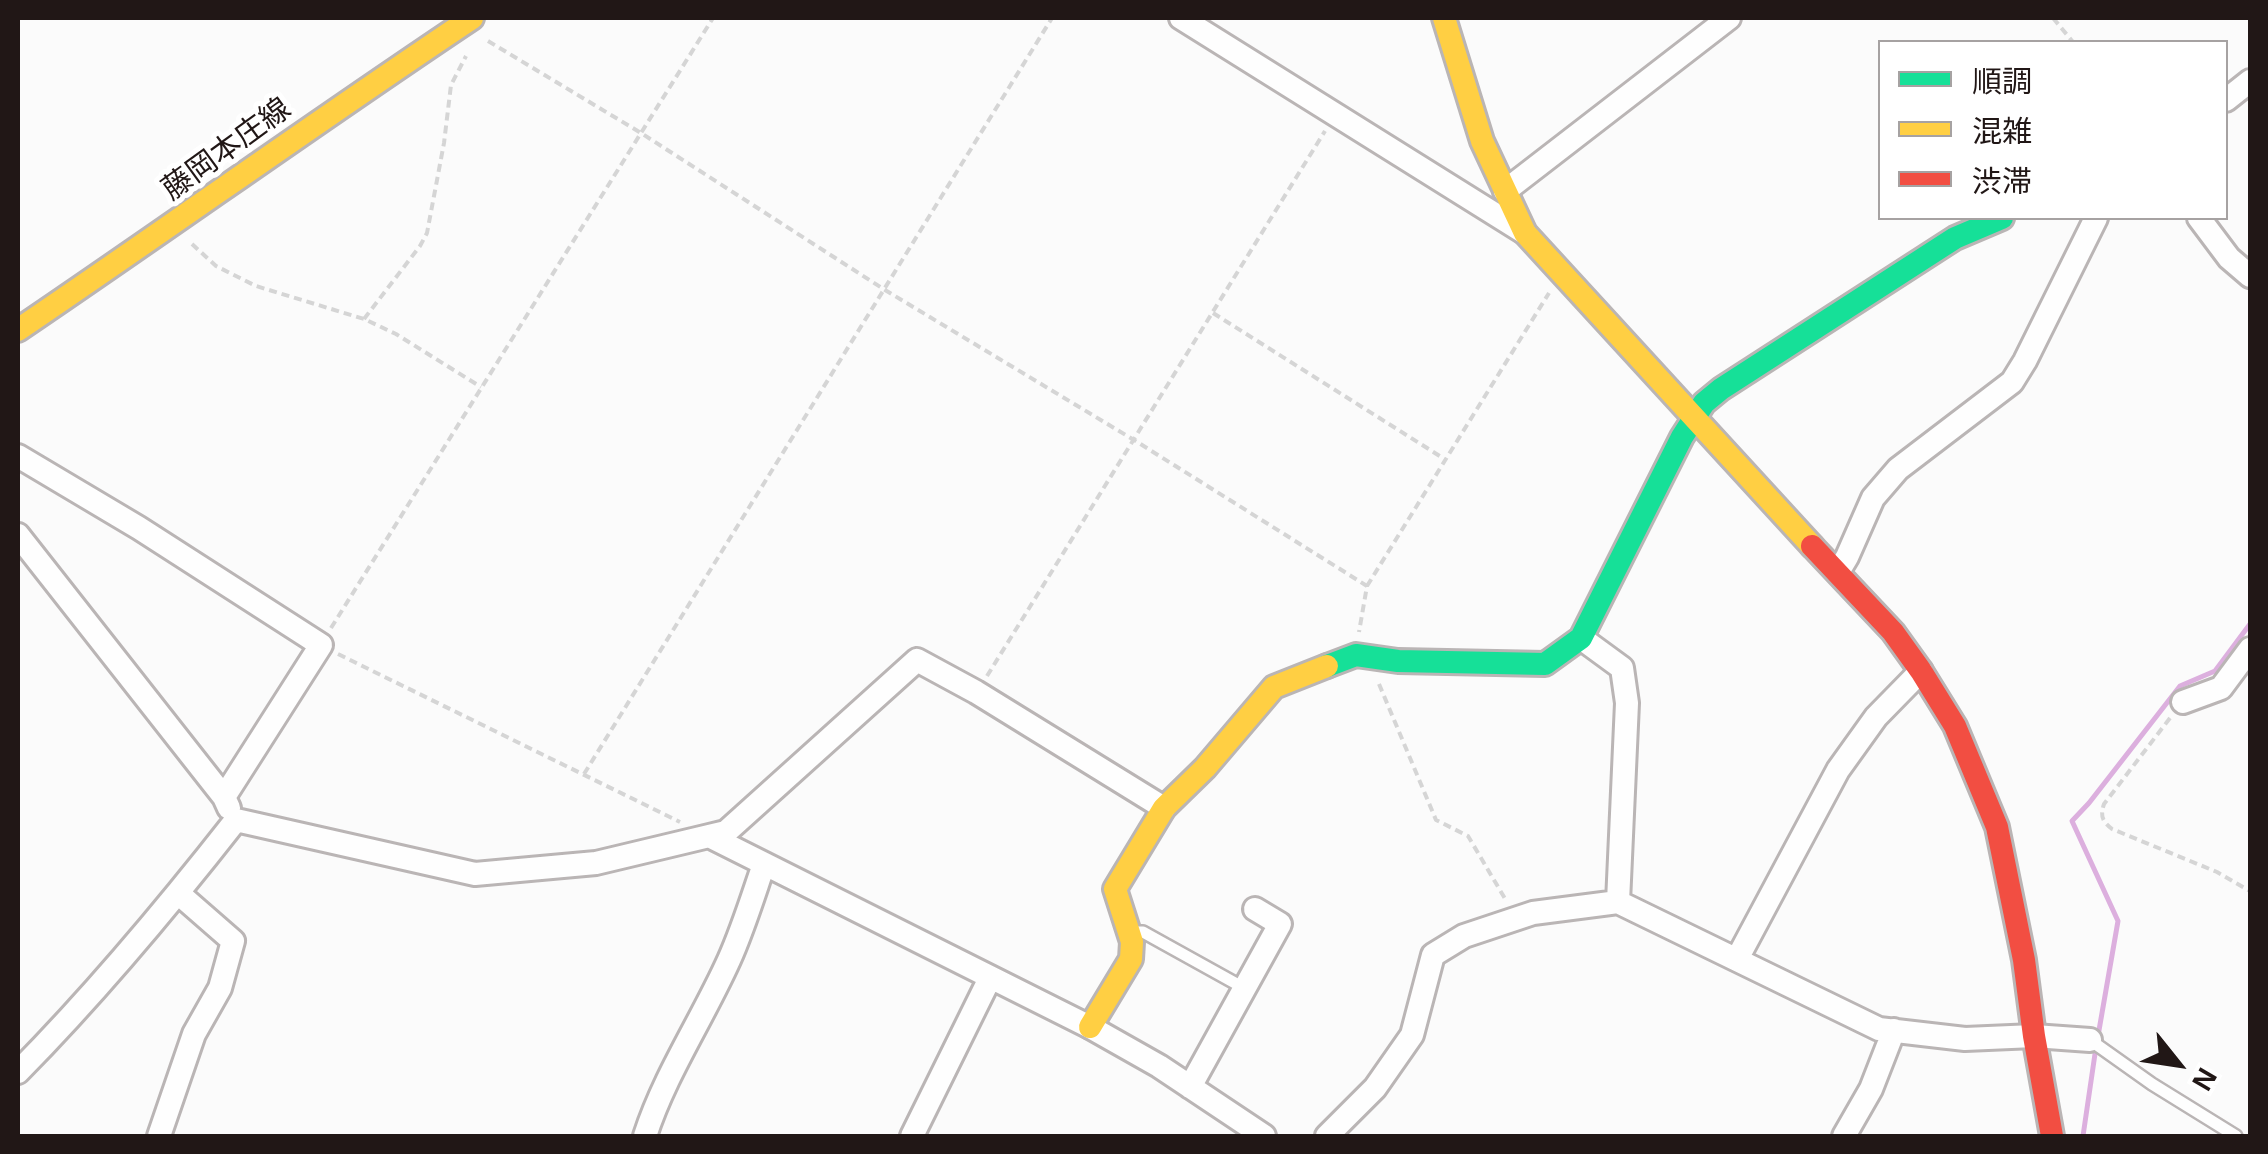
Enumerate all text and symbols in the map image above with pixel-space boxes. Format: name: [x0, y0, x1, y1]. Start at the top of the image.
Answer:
legend: [1878, 40, 2228, 220]
text: 順調: [1972, 65, 2032, 98]
street label: 藤岡本庄線: [156, 91, 298, 209]
text: 混雑: [1972, 115, 2032, 148]
text: 渋滞: [1972, 165, 2032, 198]
north arrow: [2128, 1014, 2228, 1114]
text: N: [2186, 1063, 2223, 1096]

